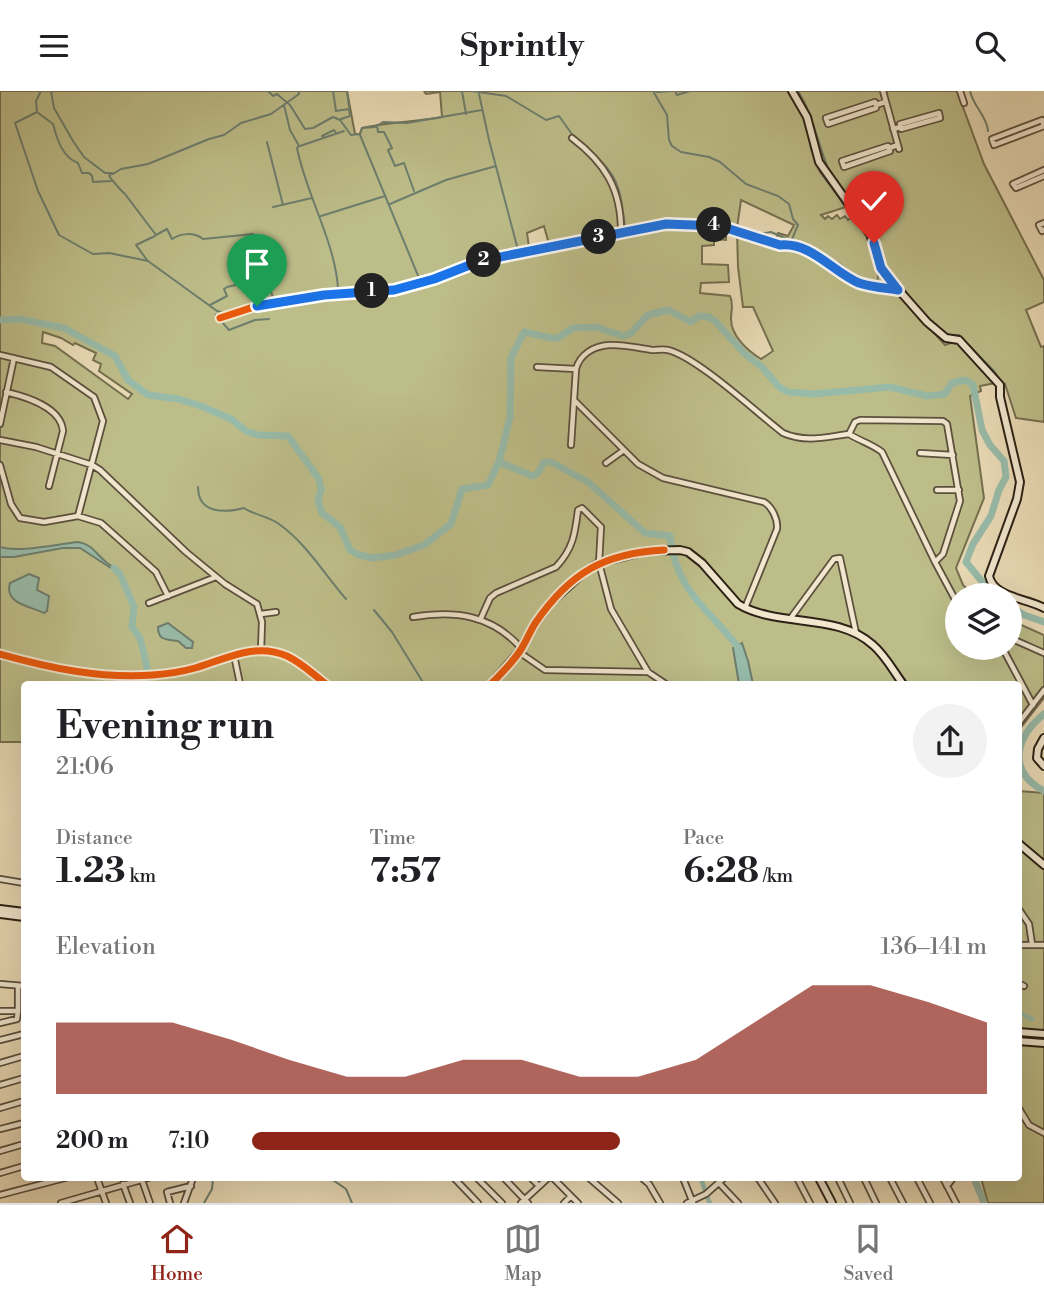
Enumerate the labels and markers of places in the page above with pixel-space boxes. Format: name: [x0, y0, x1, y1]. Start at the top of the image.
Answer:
pin: [844, 171, 904, 243]
pin: 4: [696, 207, 732, 243]
pin: 3: [582, 219, 616, 255]
pin: [227, 234, 287, 306]
pin: 2: [466, 243, 502, 277]
pin: 1: [354, 273, 390, 309]

